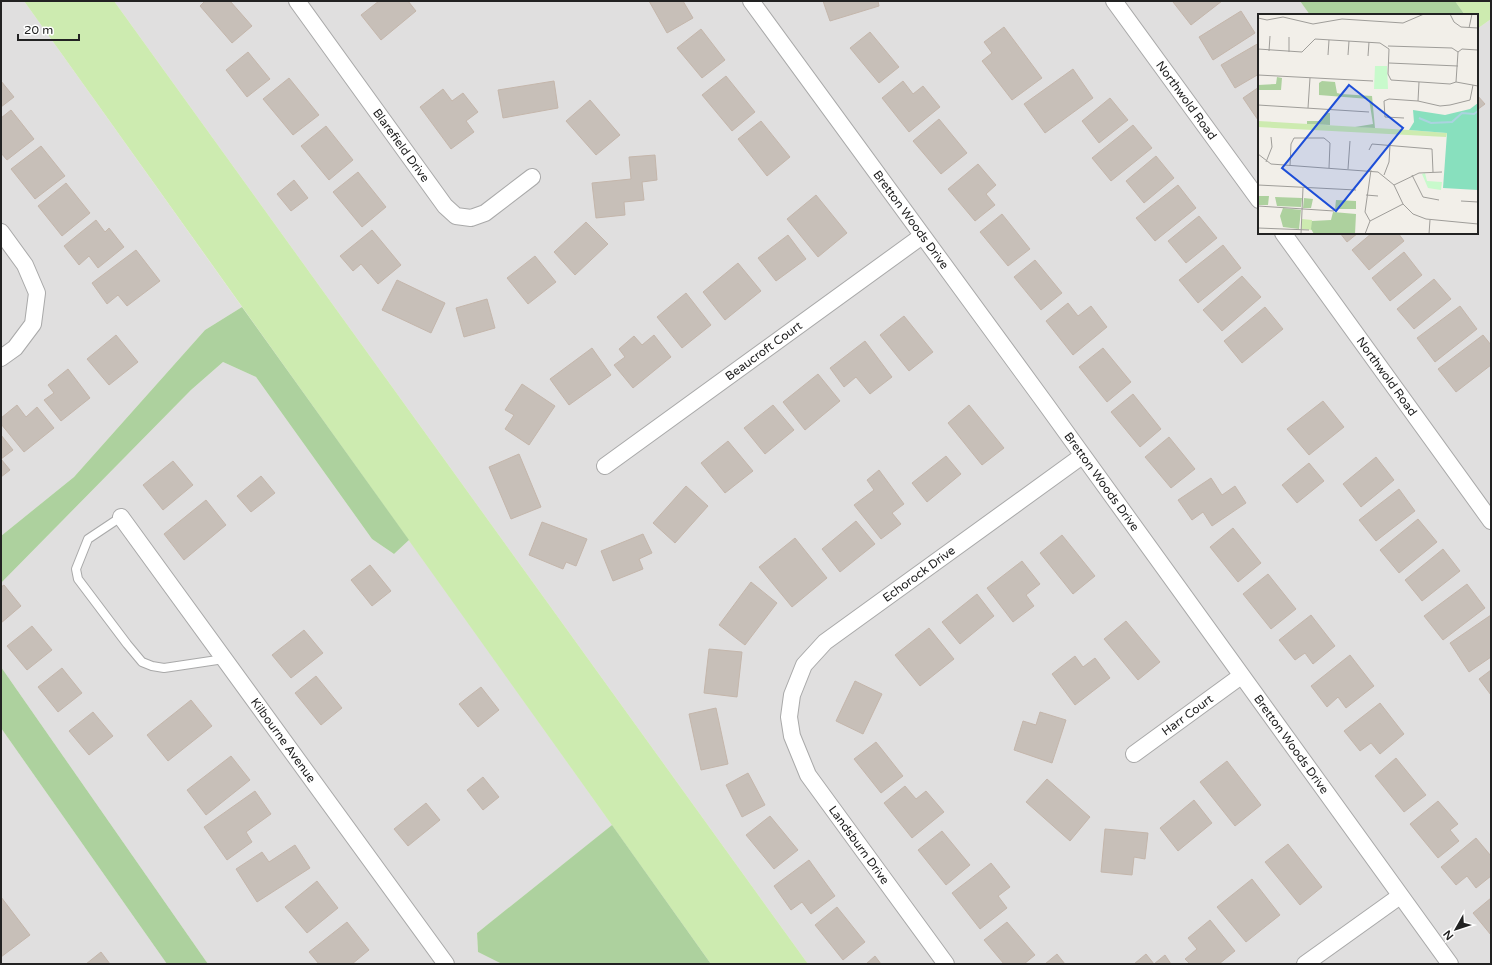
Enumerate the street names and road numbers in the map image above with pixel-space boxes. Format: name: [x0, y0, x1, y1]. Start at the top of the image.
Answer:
street label: Northwold Road: [1153, 58, 1220, 142]
street label: Blarefield Drive: [370, 106, 432, 185]
street label: Bretton Woods Drive: [870, 168, 952, 272]
street label: Beaucroft Court: [723, 318, 805, 383]
street label: Northwold Road: [1354, 334, 1420, 419]
street label: Bretton Woods Drive: [1061, 429, 1142, 534]
street label: Echorock Drive: [880, 543, 958, 605]
street label: Harr Court: [1159, 692, 1216, 738]
street label: Bretton Woods Drive: [1251, 692, 1332, 797]
street label: Kilbourne Avenue: [248, 695, 319, 785]
street label: Landsburn Drive: [826, 803, 892, 887]

